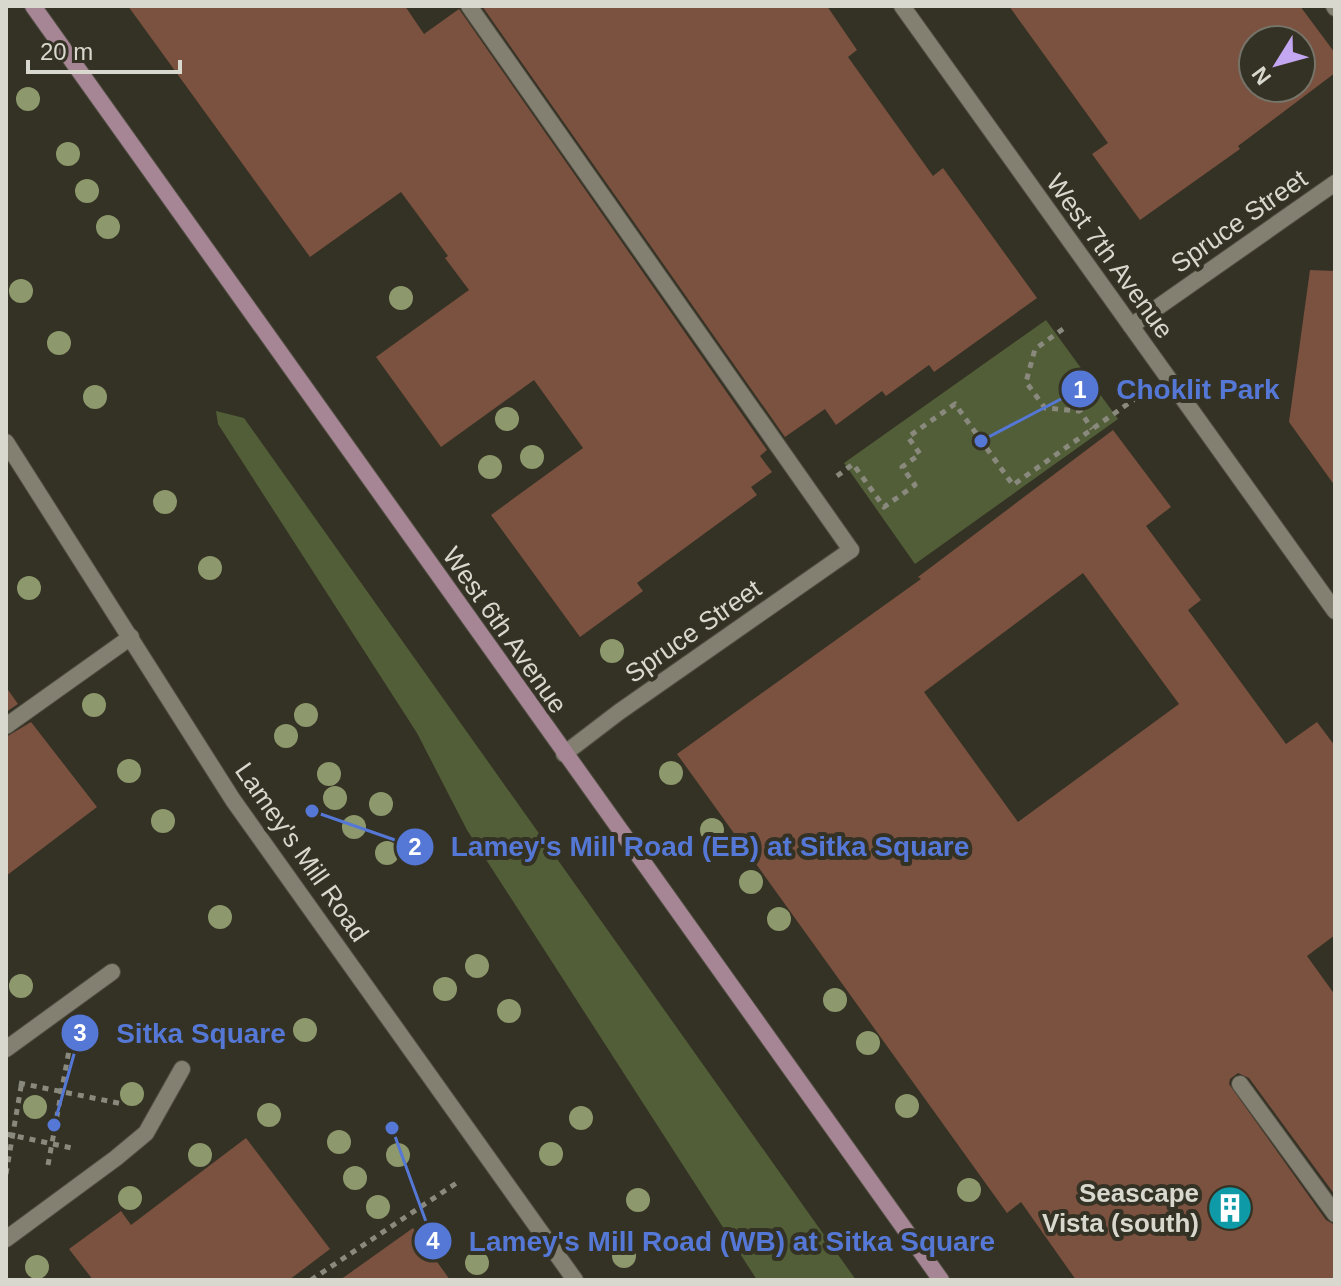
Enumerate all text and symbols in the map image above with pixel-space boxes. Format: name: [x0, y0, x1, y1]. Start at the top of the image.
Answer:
scale bar: [28, 24, 180, 74]
north arrow: [1237, 24, 1317, 104]
text: 20 m: [40, 38, 93, 65]
text: N: [1247, 62, 1276, 90]
street label: Spruce Street: [1165, 163, 1313, 279]
street label: West 7th Avenue: [1040, 168, 1180, 344]
callout: Choklit Park: [1060, 363, 1296, 415]
text: Choklit Park: [1116, 374, 1280, 405]
text: 1: [1073, 376, 1087, 403]
street label: West 6th Avenue: [437, 541, 573, 719]
street label: Spruce Street: [619, 573, 767, 689]
street label: Lamey's Mill Road: [229, 757, 375, 947]
callout: Lamey's Mill Road (EB) at Sitka Square: [395, 821, 986, 873]
text: Lamey's Mill Road (EB) at Sitka Square: [451, 831, 969, 862]
text: 2: [408, 833, 422, 860]
callout: Sitka Square: [60, 1007, 302, 1059]
text: Sitka Square: [116, 1018, 286, 1049]
text: 3: [73, 1019, 87, 1046]
place label: Seascape Vista (south): [1042, 1178, 1199, 1238]
building icon: Seascape Vista (south): [1206, 1184, 1254, 1232]
callout: Lamey's Mill Road (WB) at Sitka Square: [413, 1215, 1011, 1267]
text: Lamey's Mill Road (WB) at Sitka Square: [469, 1226, 995, 1257]
text: 4: [426, 1227, 440, 1254]

